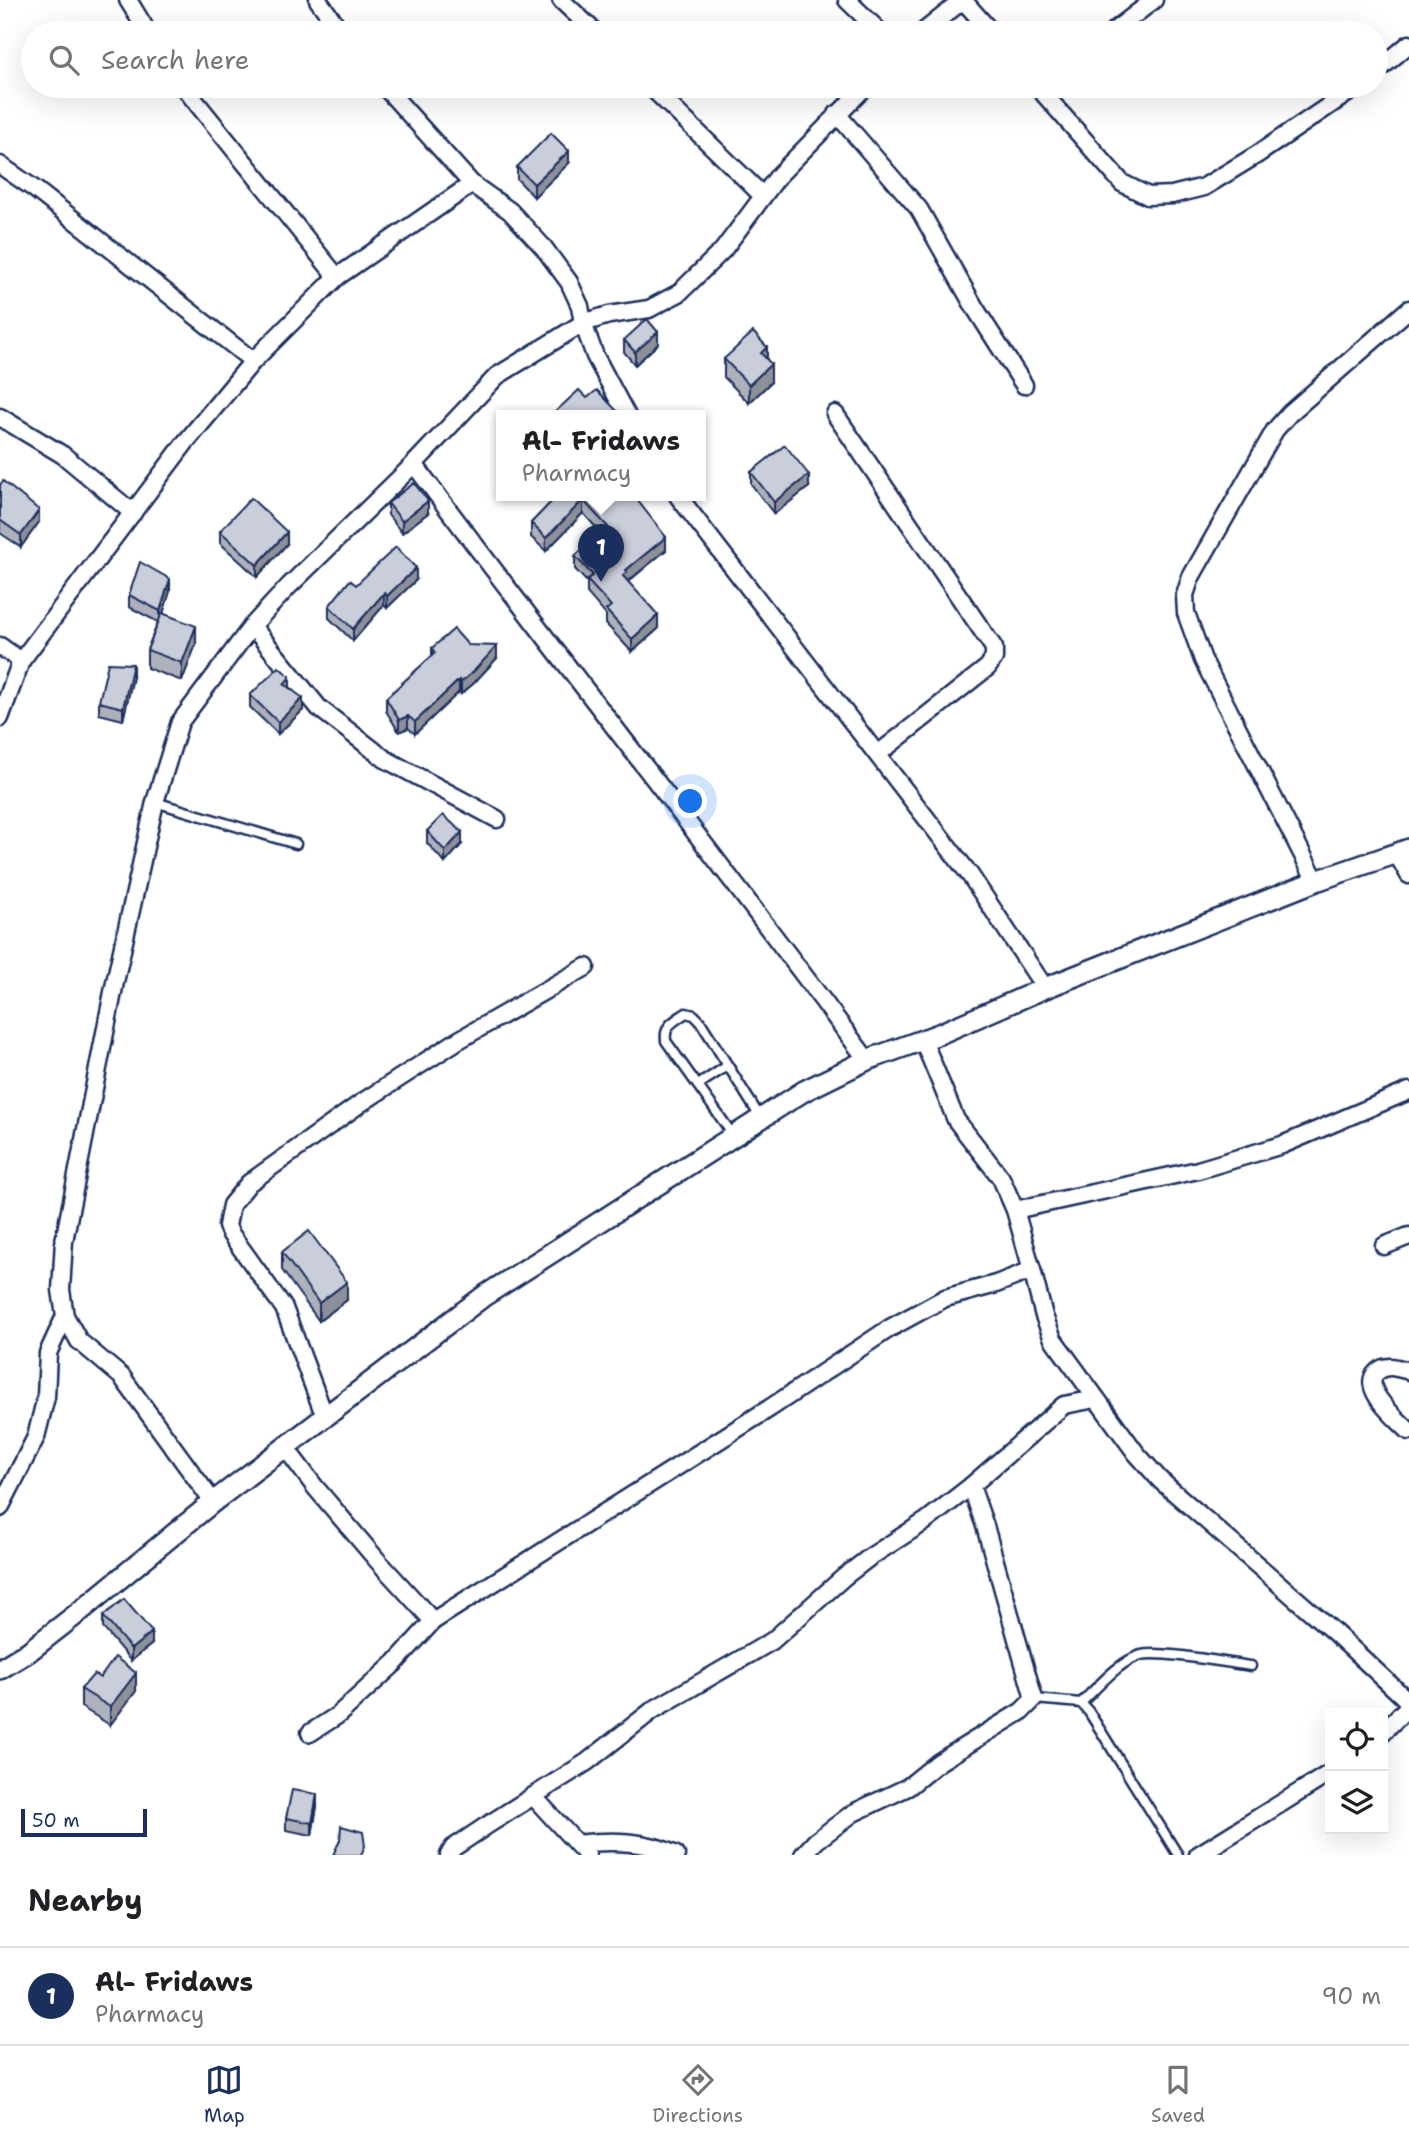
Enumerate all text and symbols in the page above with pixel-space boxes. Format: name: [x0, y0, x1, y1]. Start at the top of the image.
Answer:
search box: [21, 21, 1388, 98]
icon: search: [45, 41, 83, 79]
text: Search here: [101, 42, 250, 77]
popup: [496, 410, 706, 501]
text: Al- Fridaws: [522, 423, 680, 458]
text: Pharmacy: [522, 458, 631, 488]
pin: 1: [578, 524, 624, 582]
your location: [673, 784, 707, 818]
map controls: [1325, 1708, 1388, 1834]
button: locate: [1325, 1708, 1388, 1771]
button: layers: [1325, 1771, 1388, 1834]
scale bar: [21, 1806, 147, 1838]
text: 50 m: [32, 1808, 80, 1833]
text: Nearby: [28, 1880, 143, 1921]
text: Al- Fridaws: [95, 1964, 253, 1999]
text: 1: [46, 1981, 56, 2011]
text: 90 m: [1321, 1981, 1381, 2011]
text: Pharmacy: [95, 1999, 204, 2029]
tab: Map: [204, 2061, 245, 2128]
tab: Directions: [653, 2061, 743, 2128]
tab: Saved: [1151, 2061, 1205, 2128]

